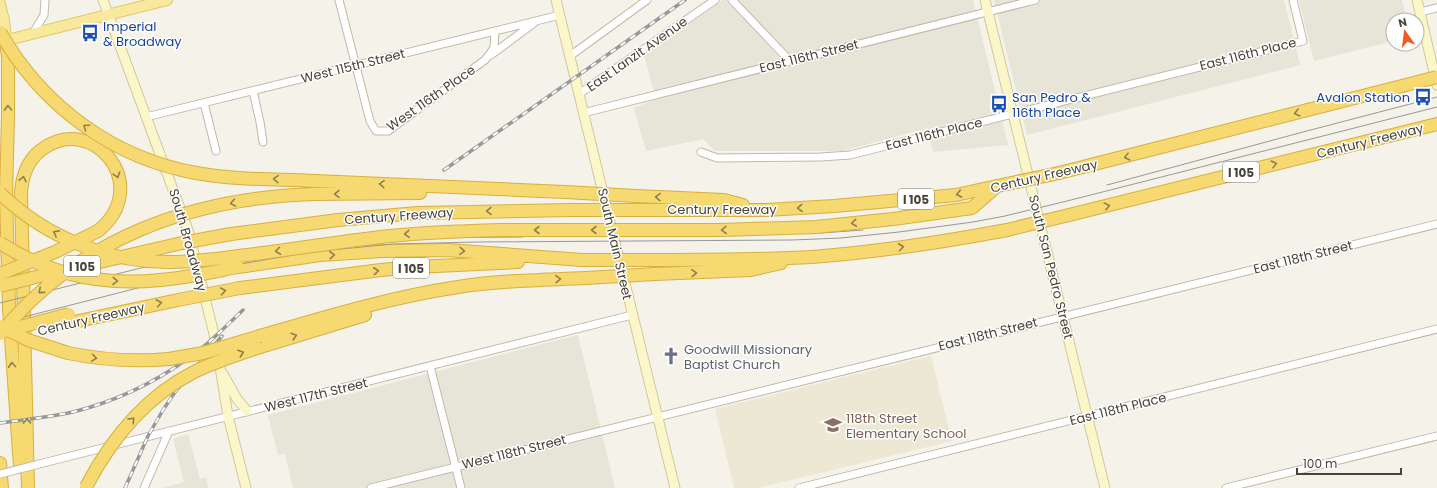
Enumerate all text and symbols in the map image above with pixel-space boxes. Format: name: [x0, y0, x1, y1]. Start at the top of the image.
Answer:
street label: East Lanzit Avenue: [583, 12, 691, 96]
north arrow: [1385, 12, 1425, 52]
text: N: [1397, 14, 1409, 31]
place label: Imperial & Broadway: [103, 17, 182, 51]
bus stop icon: Imperial & Broadway: [80, 23, 100, 43]
street label: East 116th Place: [1198, 33, 1298, 75]
street label: East 116th Street: [757, 34, 861, 78]
street label: West 115th Street: [299, 44, 407, 88]
street label: West 116th Place: [383, 60, 479, 136]
bus stop icon: Avalon Station: [1413, 87, 1433, 107]
place label: San Pedro & 116th Place: [1012, 88, 1091, 122]
place label: Avalon Station: [1316, 88, 1410, 107]
bus stop icon: San Pedro & 116th Place: [989, 94, 1009, 114]
one-way arrow: [4, 105, 12, 111]
one-way arrow: [1294, 108, 1301, 117]
street label: East 116th Place: [884, 113, 984, 155]
street label: Century Freeway: [1315, 118, 1426, 163]
one-way arrow: [83, 124, 90, 132]
one-way arrow: [1124, 152, 1130, 160]
street label: Century Freeway: [989, 154, 1100, 198]
one-way arrow: [1271, 161, 1277, 169]
road number: I 105: [1223, 162, 1259, 182]
one-way arrow: [113, 171, 121, 178]
one-way arrow: [273, 175, 279, 183]
one-way arrow: [19, 176, 27, 182]
one-way arrow: [379, 179, 385, 188]
street label: South Broadway: [164, 186, 212, 294]
street label: South Main Street: [593, 186, 637, 302]
road number: I 105: [898, 189, 934, 209]
one-way arrow: [334, 190, 340, 198]
one-way arrow: [956, 190, 962, 198]
one-way arrow: [655, 192, 661, 201]
street label: South San Pedro Street: [1024, 193, 1078, 341]
one-way arrow: [230, 198, 237, 207]
street label: Century Freeway: [667, 200, 777, 219]
one-way arrow: [1103, 202, 1110, 211]
street label: Century Freeway: [344, 203, 455, 229]
one-way arrow: [797, 204, 803, 212]
one-way arrow: [486, 207, 492, 215]
one-way arrow: [851, 218, 857, 227]
one-way arrow: [721, 225, 727, 234]
one-way arrow: [534, 226, 540, 234]
one-way arrow: [591, 226, 597, 234]
one-way arrow: [404, 230, 410, 239]
one-way arrow: [53, 231, 60, 238]
street label: East 118th Street: [1251, 235, 1355, 279]
one-way arrow: [898, 243, 904, 252]
one-way arrow: [275, 246, 281, 255]
one-way arrow: [459, 246, 465, 255]
one-way arrow: [329, 250, 335, 259]
road number: I 105: [64, 256, 100, 276]
road number: I 105: [393, 258, 429, 278]
one-way arrow: [373, 267, 379, 276]
one-way arrow: [691, 268, 697, 277]
one-way arrow: [555, 275, 561, 284]
one-way arrow: [112, 277, 118, 286]
one-way arrow: [39, 286, 46, 293]
one-way arrow: [220, 287, 226, 296]
street label: Century Freeway: [36, 297, 147, 341]
one-way arrow: [156, 300, 162, 308]
street label: East 118th Street: [936, 312, 1040, 356]
one-way arrow: [291, 332, 298, 341]
place label: Goodwill Missionary Baptist Church: [684, 340, 813, 374]
church icon: Goodwill Missionary Baptist Church: [661, 346, 681, 366]
one-way arrow: [238, 349, 245, 358]
one-way arrow: [91, 353, 97, 362]
one-way arrow: [8, 362, 17, 368]
street label: West 117th Street: [262, 373, 370, 417]
street label: East 118th Place: [1068, 388, 1168, 430]
place label: 118th Street Elementary School: [846, 409, 967, 443]
school or university icon: 118th Street Elementary School: [823, 415, 843, 435]
one-way arrow: [127, 417, 134, 425]
one-way arrow: [22, 418, 31, 424]
street label: West 118th Street: [460, 430, 568, 474]
scale bar: [1297, 450, 1401, 476]
text: 100 m: [1303, 455, 1337, 472]

